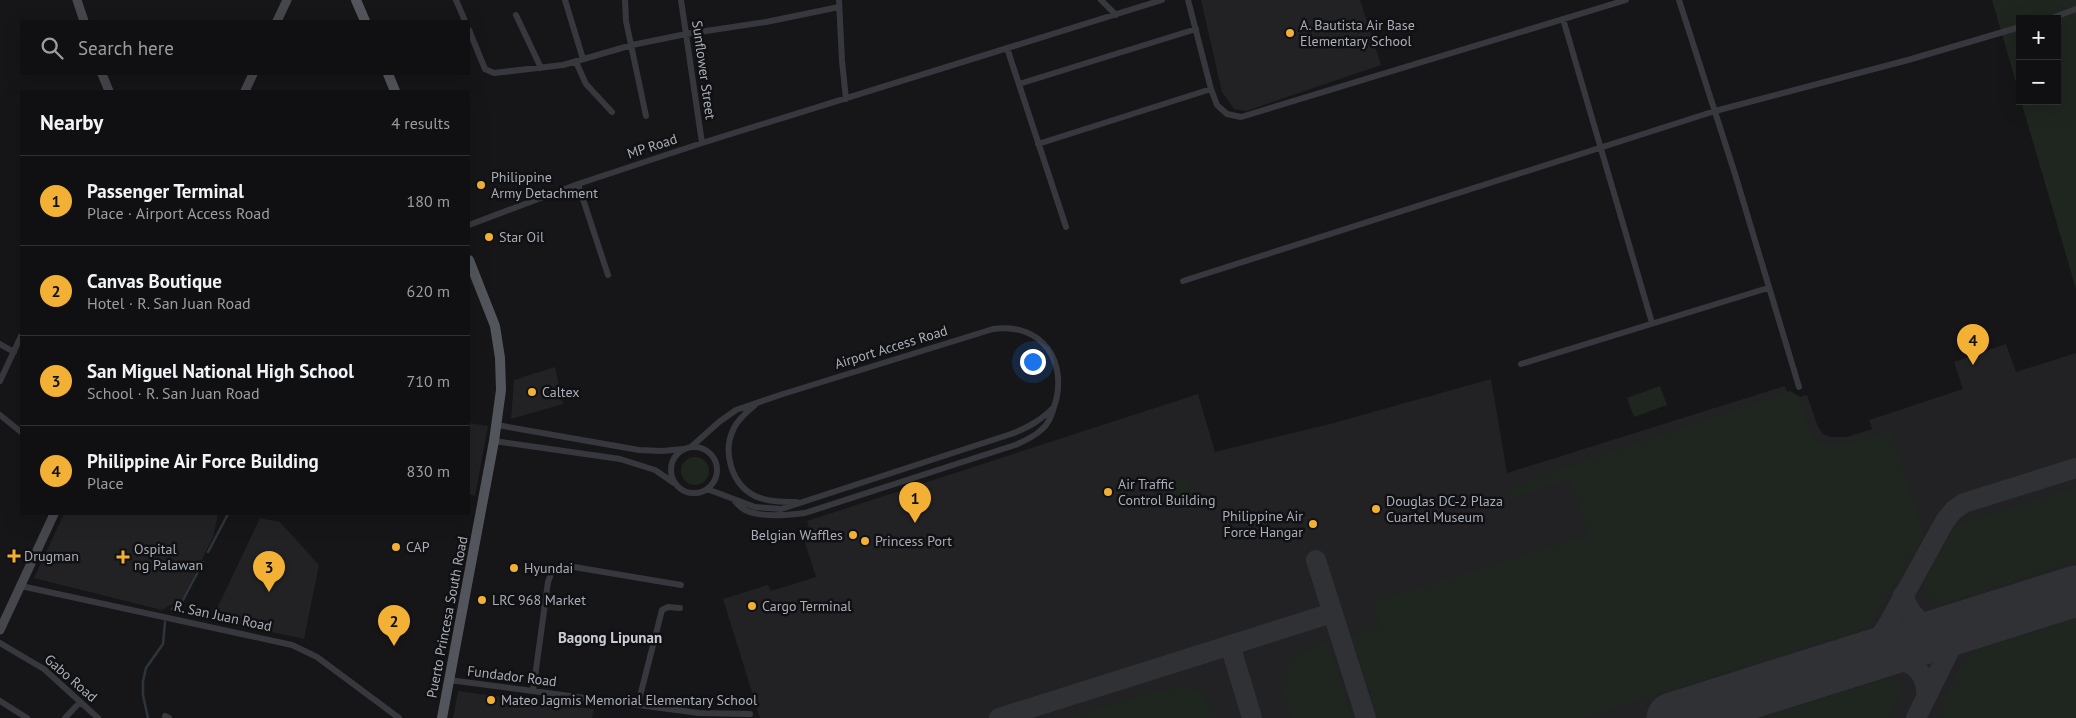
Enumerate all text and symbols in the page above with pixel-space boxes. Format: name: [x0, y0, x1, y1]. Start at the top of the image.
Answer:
map controls: [2016, 15, 2061, 105]
button: +: [2016, 15, 2061, 60]
place label: A. Bautista Air Base Elementary School: [1300, 16, 1415, 50]
street label: Sunflower Street: [688, 19, 720, 121]
search box: [20, 20, 470, 75]
marker: A. Bautista Air Base Elementary School: [1284, 27, 1296, 39]
icon: search: [38, 34, 66, 62]
text: Search here: [78, 36, 174, 60]
button: −: [2016, 60, 2061, 105]
text: Nearby: [40, 109, 103, 136]
text: 4 results: [391, 113, 450, 133]
street label: MP Road: [625, 129, 679, 163]
place label: Philippine Army Detachment: [491, 168, 598, 202]
text: Passenger Terminal: [87, 179, 244, 203]
marker: Philippine Army Detachment: [475, 179, 487, 191]
text: 1: [51, 191, 61, 211]
text: 180 m: [407, 191, 450, 211]
text: Place · Airport Access Road: [87, 203, 270, 223]
place label: Star Oil: [499, 228, 544, 246]
marker: Star Oil: [483, 231, 495, 243]
text: Canvas Boutique: [87, 269, 222, 293]
text: 2: [51, 281, 61, 301]
text: 620 m: [407, 281, 450, 301]
text: Hotel · R. San Juan Road: [87, 293, 251, 313]
street label: Airport Access Road: [832, 321, 950, 373]
pin: 4: [1957, 324, 1989, 365]
your location: [1020, 349, 1046, 375]
text: San Miguel National High School: [87, 359, 354, 383]
text: 3: [51, 371, 61, 391]
text: 710 m: [407, 371, 450, 391]
text: School · R. San Juan Road: [87, 383, 260, 403]
place label: Caltex: [542, 383, 579, 401]
marker: Caltex: [526, 386, 538, 398]
text: Philippine Air Force Building: [87, 449, 319, 473]
text: 4: [51, 461, 61, 481]
text: 830 m: [407, 461, 450, 481]
text: Place: [87, 473, 124, 493]
place label: Air Traffic Control Building: [1118, 475, 1216, 509]
pin: 1: [899, 482, 931, 523]
marker: Air Traffic Control Building: [1102, 486, 1114, 498]
place label: Douglas DC-2 Plaza Cuartel Museum: [1386, 492, 1503, 526]
marker: Douglas DC-2 Plaza Cuartel Museum: [1370, 503, 1382, 515]
place label: Philippine Air Force Hangar: [1222, 507, 1303, 541]
marker: Philippine Air Force Hangar: [1307, 518, 1319, 530]
place label: Belgian Waffles: [751, 526, 843, 544]
marker: Belgian Waffles: [847, 529, 859, 541]
place label: Princess Port: [875, 532, 952, 550]
street label: Puerto Princesa South Road: [422, 535, 472, 699]
marker: Princess Port: [859, 535, 871, 547]
place label: CAP: [406, 538, 430, 556]
place label: Ospital ng Palawan: [134, 540, 203, 574]
marker: CAP: [390, 541, 402, 553]
place label: Drugman: [24, 547, 79, 565]
marker: Drugman: [8, 550, 20, 562]
marker: Ospital ng Palawan: [116, 550, 130, 564]
pin: 3: [253, 551, 285, 592]
place label: Hyundai: [524, 559, 573, 577]
marker: Hyundai: [508, 562, 520, 574]
place label: LRC 968 Market: [492, 591, 586, 609]
marker: LRC 968 Market: [476, 594, 488, 606]
street label: R. San Juan Road: [173, 597, 273, 635]
place label: Cargo Terminal: [762, 597, 851, 615]
marker: Cargo Terminal: [746, 600, 758, 612]
pin: 2: [378, 605, 410, 646]
district label: Bagong Lipunan: [558, 628, 662, 647]
street label: Gabo Road: [41, 650, 101, 706]
street label: Fundador Road: [466, 662, 558, 690]
place label: Mateo Jagmis Memorial Elementary School: [501, 691, 757, 709]
marker: Mateo Jagmis Memorial Elementary School: [485, 694, 497, 706]

